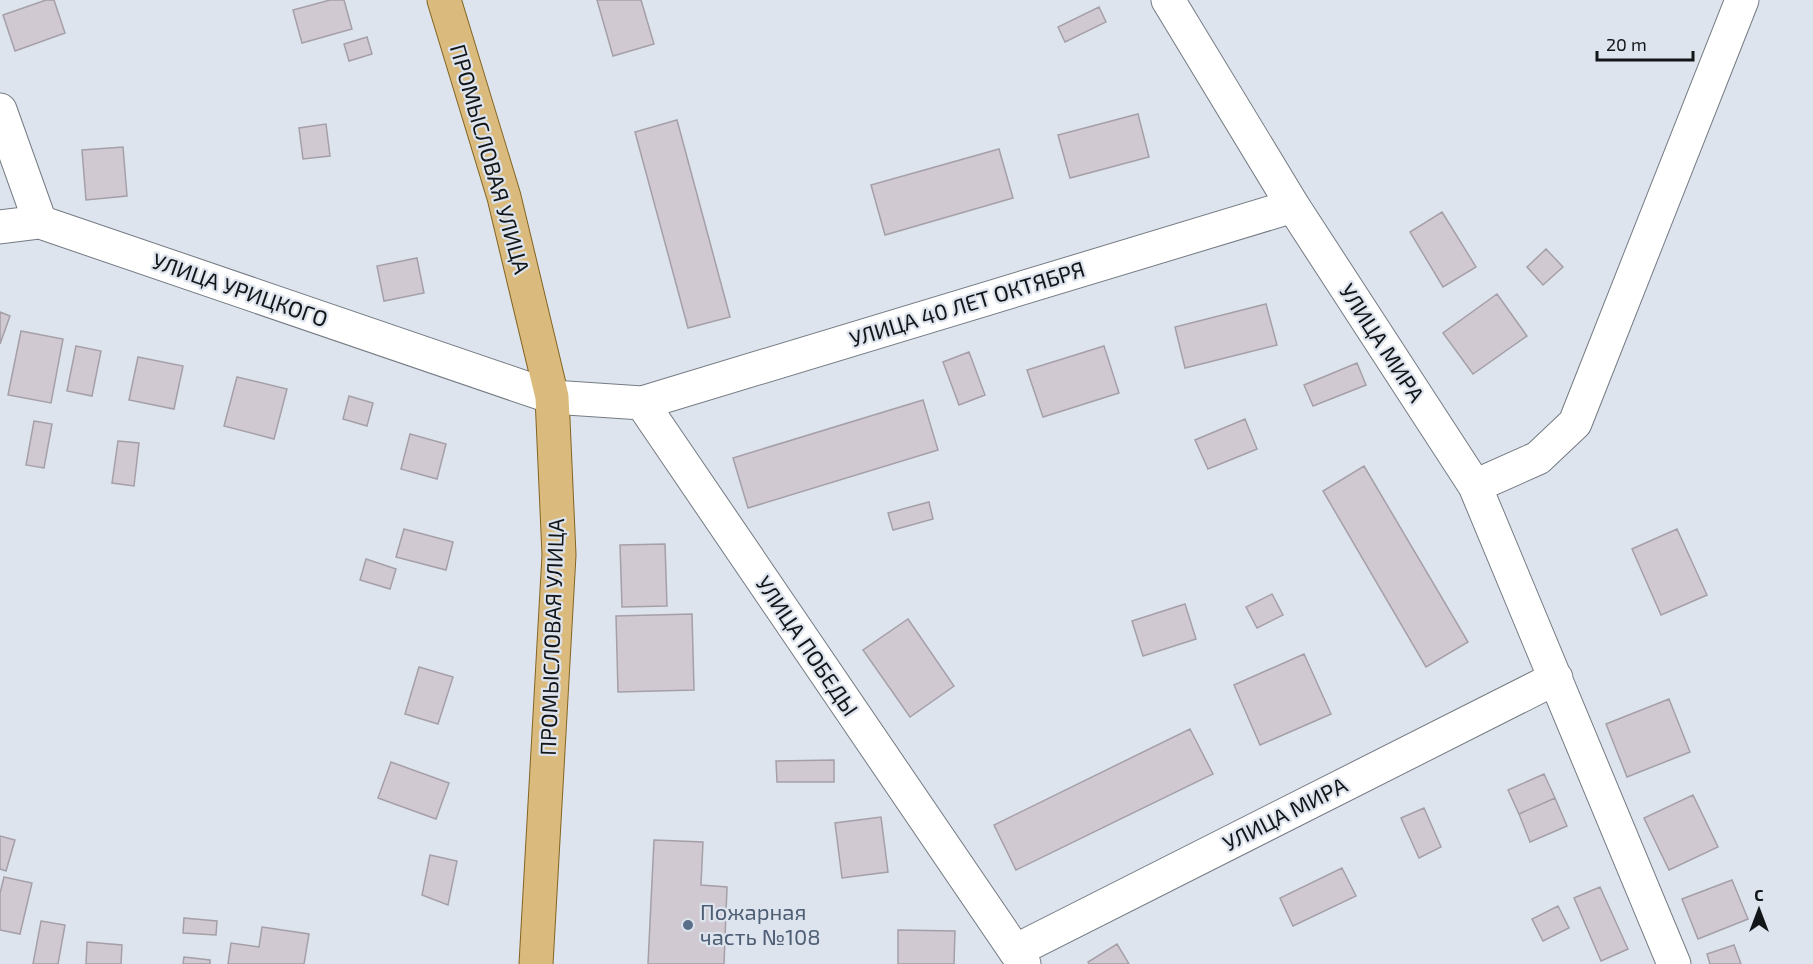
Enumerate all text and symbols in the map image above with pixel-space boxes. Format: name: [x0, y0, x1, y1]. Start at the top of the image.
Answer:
scale bar: [1597, 24, 1693, 62]
text: 20 m: [1606, 33, 1647, 55]
street label: ПРОМЫСЛОВАЯ УЛИЦА: [446, 41, 536, 277]
street label: УЛИЦА УРИЦКОГО: [149, 247, 332, 331]
street label: УЛИЦА 40 ЛЕТ ОКТЯБРЯ: [846, 255, 1087, 351]
street label: УЛИЦА МИРА: [1335, 278, 1431, 407]
street label: ПРОМЫСЛОВАЯ УЛИЦА: [534, 518, 568, 756]
street label: УЛИЦА ПОБЕДЫ: [751, 570, 864, 720]
street label: УЛИЦА МИРА: [1218, 771, 1351, 856]
north arrow: [1729, 880, 1789, 940]
text: С: [1754, 885, 1764, 904]
place label: Пожарная часть №108: [700, 898, 821, 949]
marker: Пожарная часть №108: [681, 918, 695, 932]

